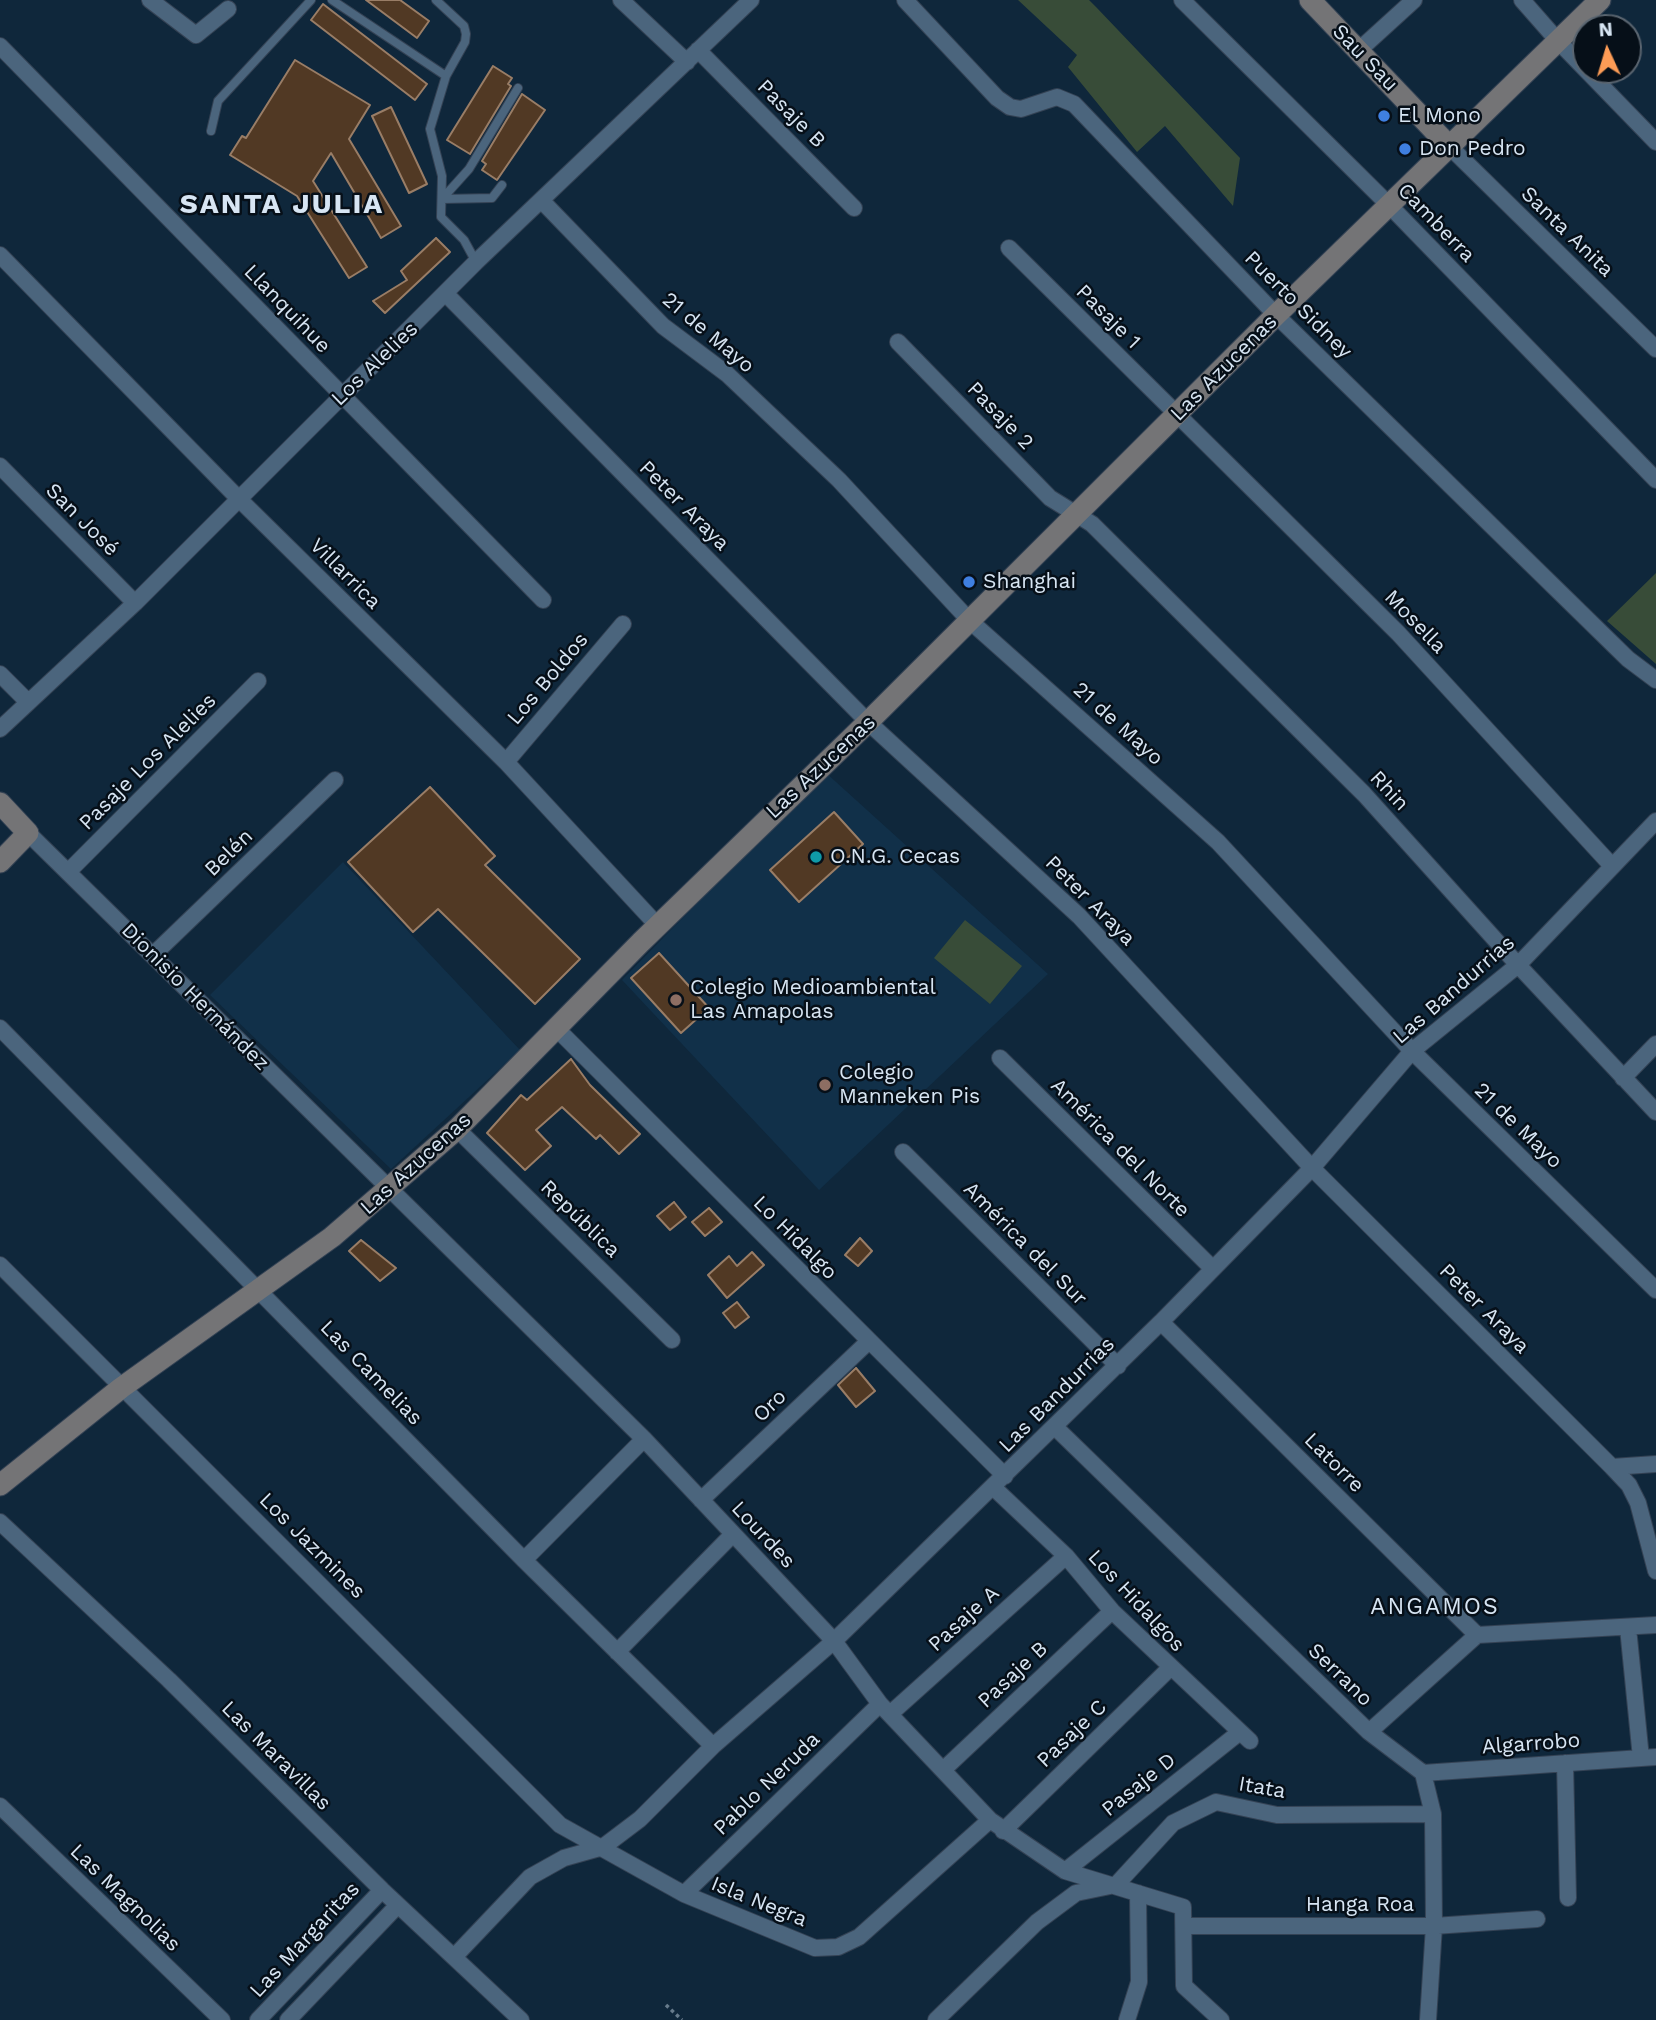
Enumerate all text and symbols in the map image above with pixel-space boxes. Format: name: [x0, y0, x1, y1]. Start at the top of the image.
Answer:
north arrow: [1572, 14, 1642, 84]
text: N: [1598, 18, 1613, 42]
street label: Sau Sau: [1327, 19, 1403, 97]
street label: Pasaje B: [752, 75, 830, 153]
place label: El Mono: [1398, 103, 1481, 129]
marker: El Mono: [1376, 108, 1392, 124]
place label: Don Pedro: [1419, 136, 1526, 162]
marker: Don Pedro: [1397, 141, 1413, 157]
street label: Camberra: [1392, 178, 1480, 268]
street label: Santa Anita: [1515, 182, 1619, 282]
district label: SANTA JULIA: [181, 188, 383, 222]
street label: Puerto Sidney: [1239, 246, 1357, 364]
street label: Llanquihue: [238, 259, 336, 359]
street label: Pasaje 1: [1071, 280, 1145, 354]
street label: 21 de Mayo: [657, 287, 759, 379]
street label: Las Azucenas: [1165, 309, 1283, 427]
street label: Los Alelies: [326, 316, 424, 412]
street label: Pasaje 2: [961, 377, 1039, 455]
street label: Peter Araya: [634, 456, 734, 556]
street label: San José: [40, 478, 124, 562]
street label: Villarrica: [304, 533, 386, 615]
place label: Shanghai: [983, 569, 1076, 595]
marker: Shanghai: [961, 574, 977, 590]
street label: Mosella: [1379, 585, 1451, 659]
street label: Los Boldos: [502, 628, 594, 730]
street label: 21 de Mayo: [1068, 677, 1168, 771]
street label: Pasaje Los Alelies: [74, 688, 222, 836]
street label: Las Azucenas: [761, 710, 881, 824]
street label: Rhin: [1364, 766, 1414, 816]
street label: Belén: [200, 824, 258, 882]
place label: O.N.G. Cecas: [830, 844, 960, 870]
marker: O.N.G. Cecas: [808, 849, 824, 865]
street label: Peter Araya: [1040, 851, 1140, 951]
street label: Dionisio Hernández: [116, 918, 274, 1076]
street label: Las Bandurrias: [1388, 930, 1520, 1050]
place label: Colegio Medioambiental Las Amapolas: [690, 975, 936, 1025]
marker: Colegio Medioambiental Las Amapolas: [668, 992, 684, 1008]
place label: Colegio Manneken Pis: [839, 1060, 980, 1110]
street label: América del Norte: [1045, 1073, 1195, 1223]
marker: Colegio Manneken Pis: [817, 1077, 833, 1093]
street label: 21 de Mayo: [1469, 1078, 1567, 1174]
street label: Las Azucenas: [355, 1108, 477, 1220]
street label: República: [535, 1175, 625, 1263]
street label: América del Sur: [958, 1177, 1092, 1311]
street label: Lo Hidalgo: [748, 1191, 842, 1285]
street label: Peter Araya: [1434, 1259, 1534, 1359]
street label: Las Camelias: [315, 1315, 427, 1431]
street label: Las Bandurrias: [994, 1332, 1120, 1458]
street label: Oro: [748, 1384, 792, 1428]
street label: Latorre: [1299, 1428, 1369, 1498]
street label: Los Jazmines: [254, 1488, 370, 1604]
street label: Lourdes: [726, 1496, 800, 1574]
street label: Los Hidalgos: [1082, 1545, 1190, 1657]
street label: Pasaje A: [923, 1581, 1005, 1657]
district label: ANGAMOS: [1371, 1593, 1499, 1621]
street label: Pasaje B: [973, 1636, 1053, 1714]
street label: Serrano: [1303, 1638, 1377, 1712]
street label: Pasaje C: [1032, 1695, 1112, 1773]
street label: Las Maravillas: [216, 1696, 336, 1816]
street label: Pablo Neruda: [709, 1727, 825, 1841]
street label: Algarrobo: [1481, 1728, 1581, 1760]
street label: Pasaje D: [1097, 1748, 1181, 1822]
street label: Itata: [1237, 1771, 1287, 1805]
street label: Las Magnolias: [64, 1839, 186, 1957]
street label: Isla Negra: [707, 1871, 811, 1933]
street label: Las Margaritas: [245, 1877, 365, 2003]
street label: Hanga Roa: [1306, 1892, 1414, 1918]

